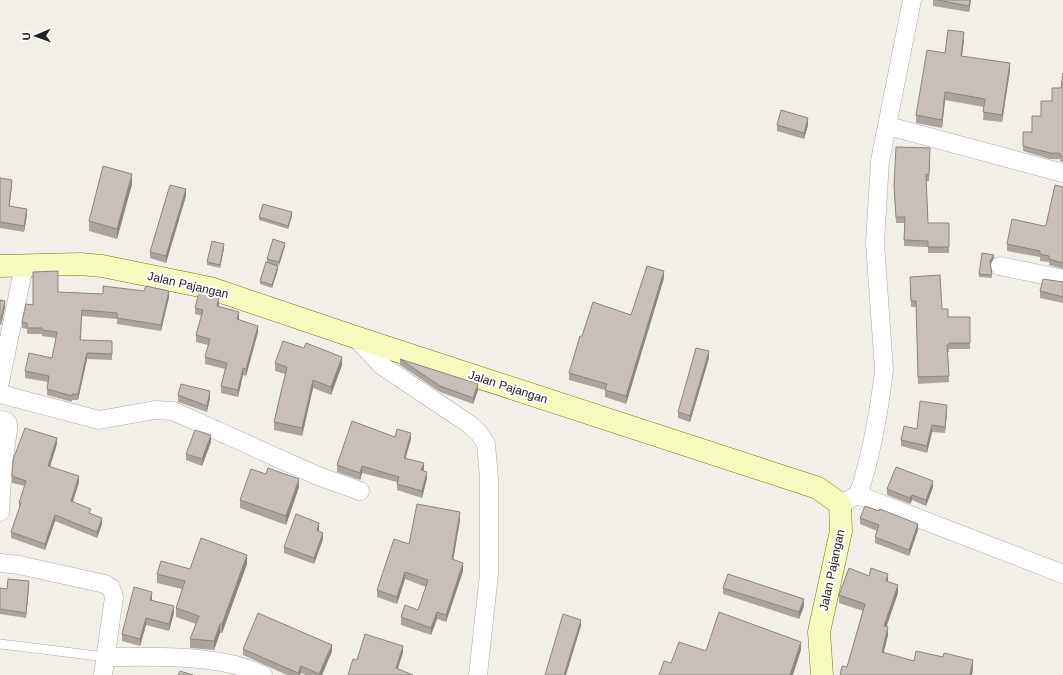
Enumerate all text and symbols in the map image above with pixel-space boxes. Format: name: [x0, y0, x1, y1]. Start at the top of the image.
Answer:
north arrow: [16, 16, 56, 56]
text: U: [20, 32, 32, 41]
street label: Jalan Pajangan: [146, 269, 230, 301]
street label: Jalan Pajangan: [466, 368, 550, 406]
street label: Jalan Pajangan: [817, 528, 847, 612]

